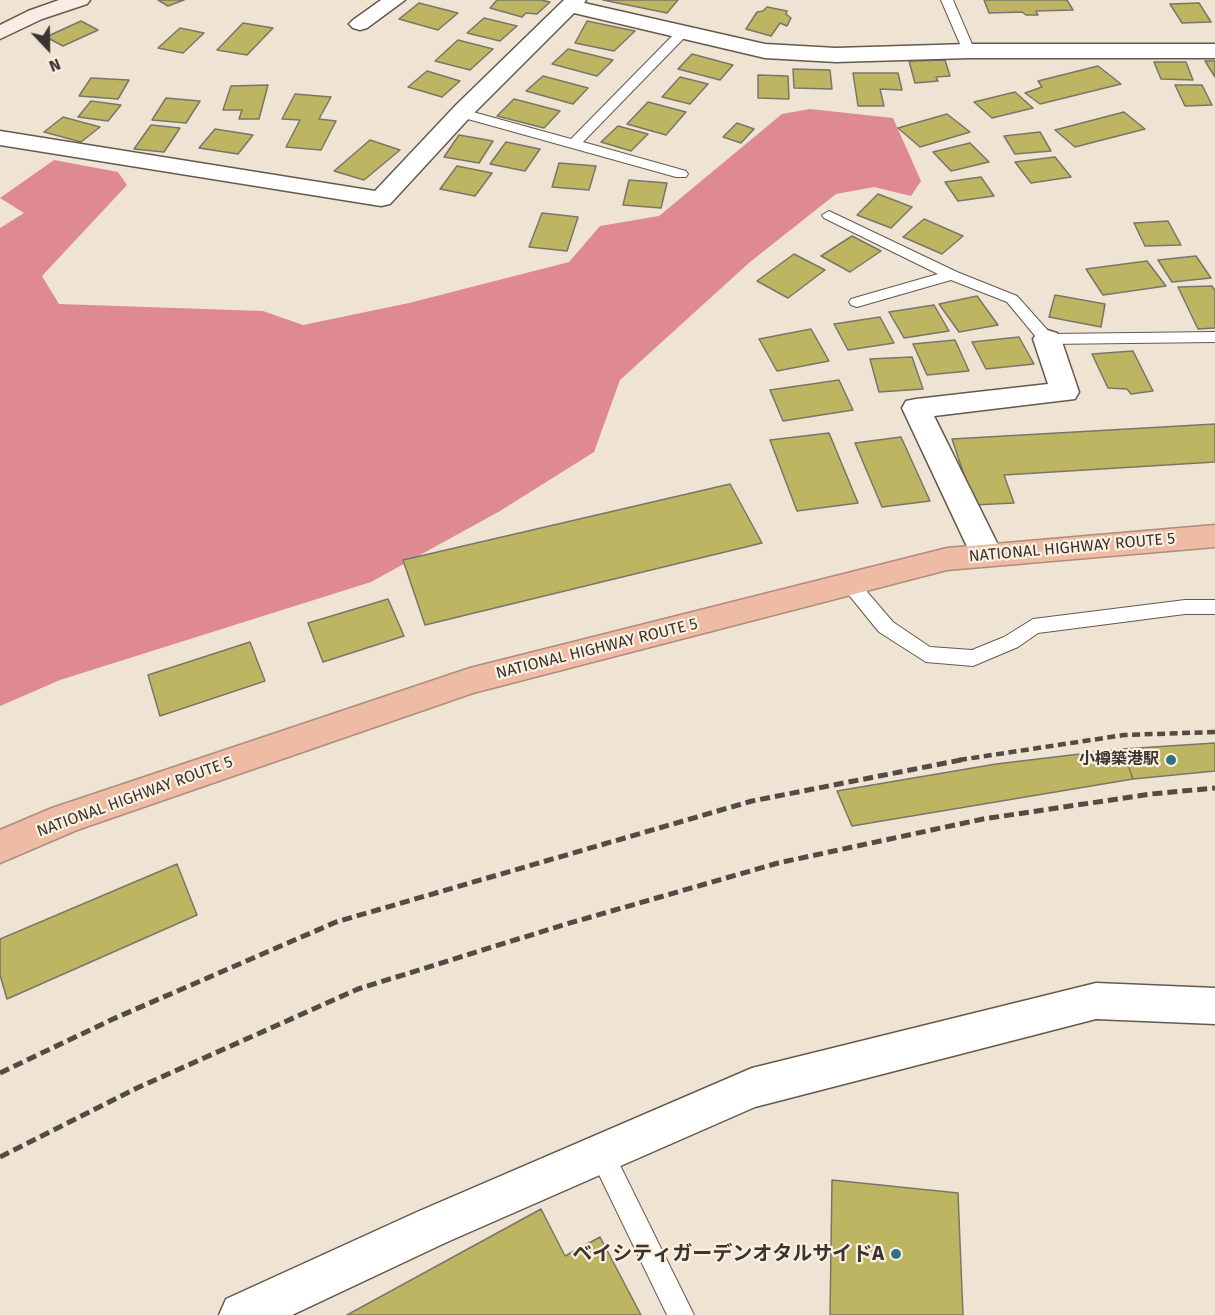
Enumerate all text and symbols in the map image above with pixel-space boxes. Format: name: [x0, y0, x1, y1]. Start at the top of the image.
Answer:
north arrow: [18, 18, 78, 78]
text: N: [46, 54, 63, 76]
street label: NATIONAL HIGHWAY ROUTE 5: [968, 529, 1176, 567]
street label: NATIONAL HIGHWAY ROUTE 5: [494, 615, 700, 683]
place label: 小樽築港駅: [1079, 750, 1159, 770]
street label: NATIONAL HIGHWAY ROUTE 5: [34, 753, 236, 841]
marker: 小樽築港駅: [1164, 753, 1178, 767]
place label: ベイシティガーデンオタルサイドA: [572, 1242, 884, 1266]
marker: ベイシティガーデンオタルサイドA: [889, 1247, 903, 1261]

